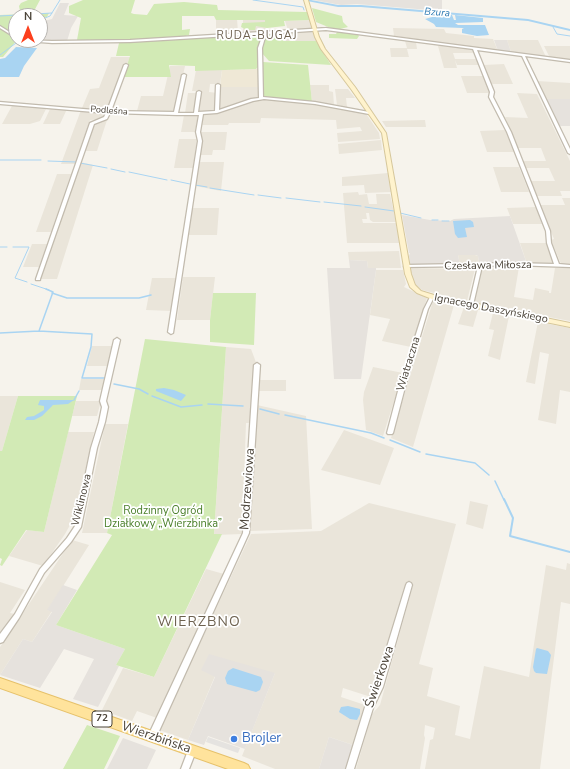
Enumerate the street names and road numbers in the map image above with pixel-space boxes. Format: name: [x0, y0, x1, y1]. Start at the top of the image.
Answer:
street label: Podleśna: [90, 104, 128, 118]
street label: Czesława Miłosza: [444, 259, 532, 273]
street label: Ignacego Daszyńskiego: [433, 292, 549, 326]
street label: Wiatraczna: [394, 335, 424, 393]
street label: Modrzewiowa: [237, 448, 259, 530]
street label: Wiklinowa: [69, 473, 95, 527]
street label: Świerkowa: [362, 644, 398, 710]
road number: 72: [92, 711, 112, 727]
street label: Wierzbińska: [119, 719, 193, 757]

